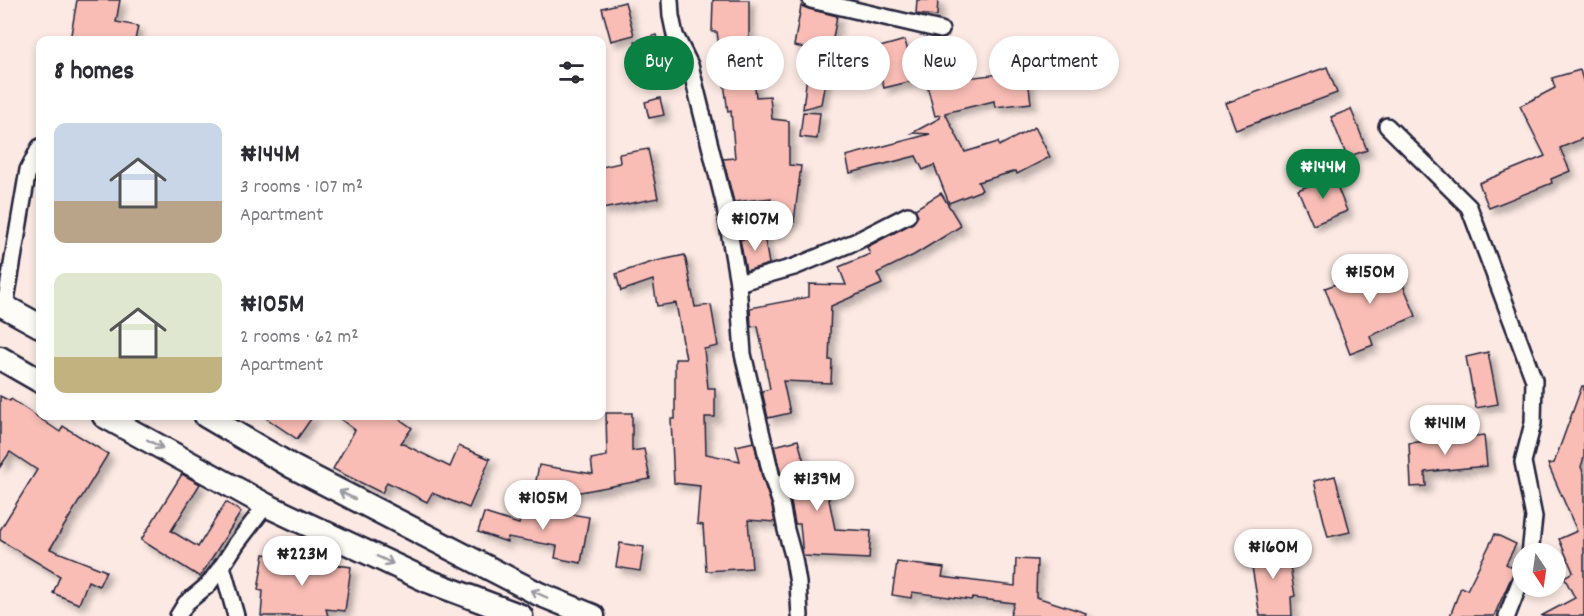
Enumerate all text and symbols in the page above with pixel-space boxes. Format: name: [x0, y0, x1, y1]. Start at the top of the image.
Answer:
chip: Buy: [624, 36, 694, 90]
chip: Rent: [706, 36, 784, 90]
chip: Filters: [796, 36, 890, 90]
chip: New: [902, 36, 977, 90]
chip: Apartment: [989, 36, 1119, 90]
text: 8 homes: [54, 54, 134, 91]
icon: filters: [555, 56, 588, 89]
text: ₦144M: [240, 137, 300, 174]
icon: home: [102, 147, 174, 219]
pin: ₦144M: [1281, 149, 1365, 200]
text: ₦144M: [1300, 154, 1346, 182]
text: 3 rooms · 107 m²: [240, 174, 363, 202]
pin: ₦107M: [713, 201, 797, 252]
text: Apartment: [240, 202, 323, 230]
text: ₦107M: [731, 206, 779, 234]
pin: ₦150M: [1328, 254, 1412, 305]
text: ₦150M: [1345, 259, 1395, 287]
text: ₦105M: [240, 287, 304, 324]
icon: home: [102, 297, 174, 369]
text: 2 rooms · 62 m²: [240, 324, 359, 352]
text: Apartment: [240, 352, 323, 380]
pin: ₦141M: [1403, 405, 1487, 456]
text: ₦141M: [1424, 410, 1466, 438]
one-way arrow: [146, 438, 163, 450]
pin: ₦139M: [775, 461, 859, 512]
text: ₦139M: [793, 466, 841, 494]
pin: ₦105M: [501, 480, 585, 531]
text: ₦105M: [518, 485, 568, 513]
one-way arrow: [339, 489, 357, 500]
pin: ₦160M: [1231, 529, 1315, 580]
text: ₦160M: [1248, 534, 1298, 562]
pin: ₦223M: [260, 536, 344, 587]
text: ₦223M: [276, 541, 328, 569]
north arrow: [1512, 543, 1566, 597]
map controls: [1512, 543, 1566, 597]
one-way arrow: [375, 555, 393, 567]
one-way arrow: [531, 587, 549, 599]

